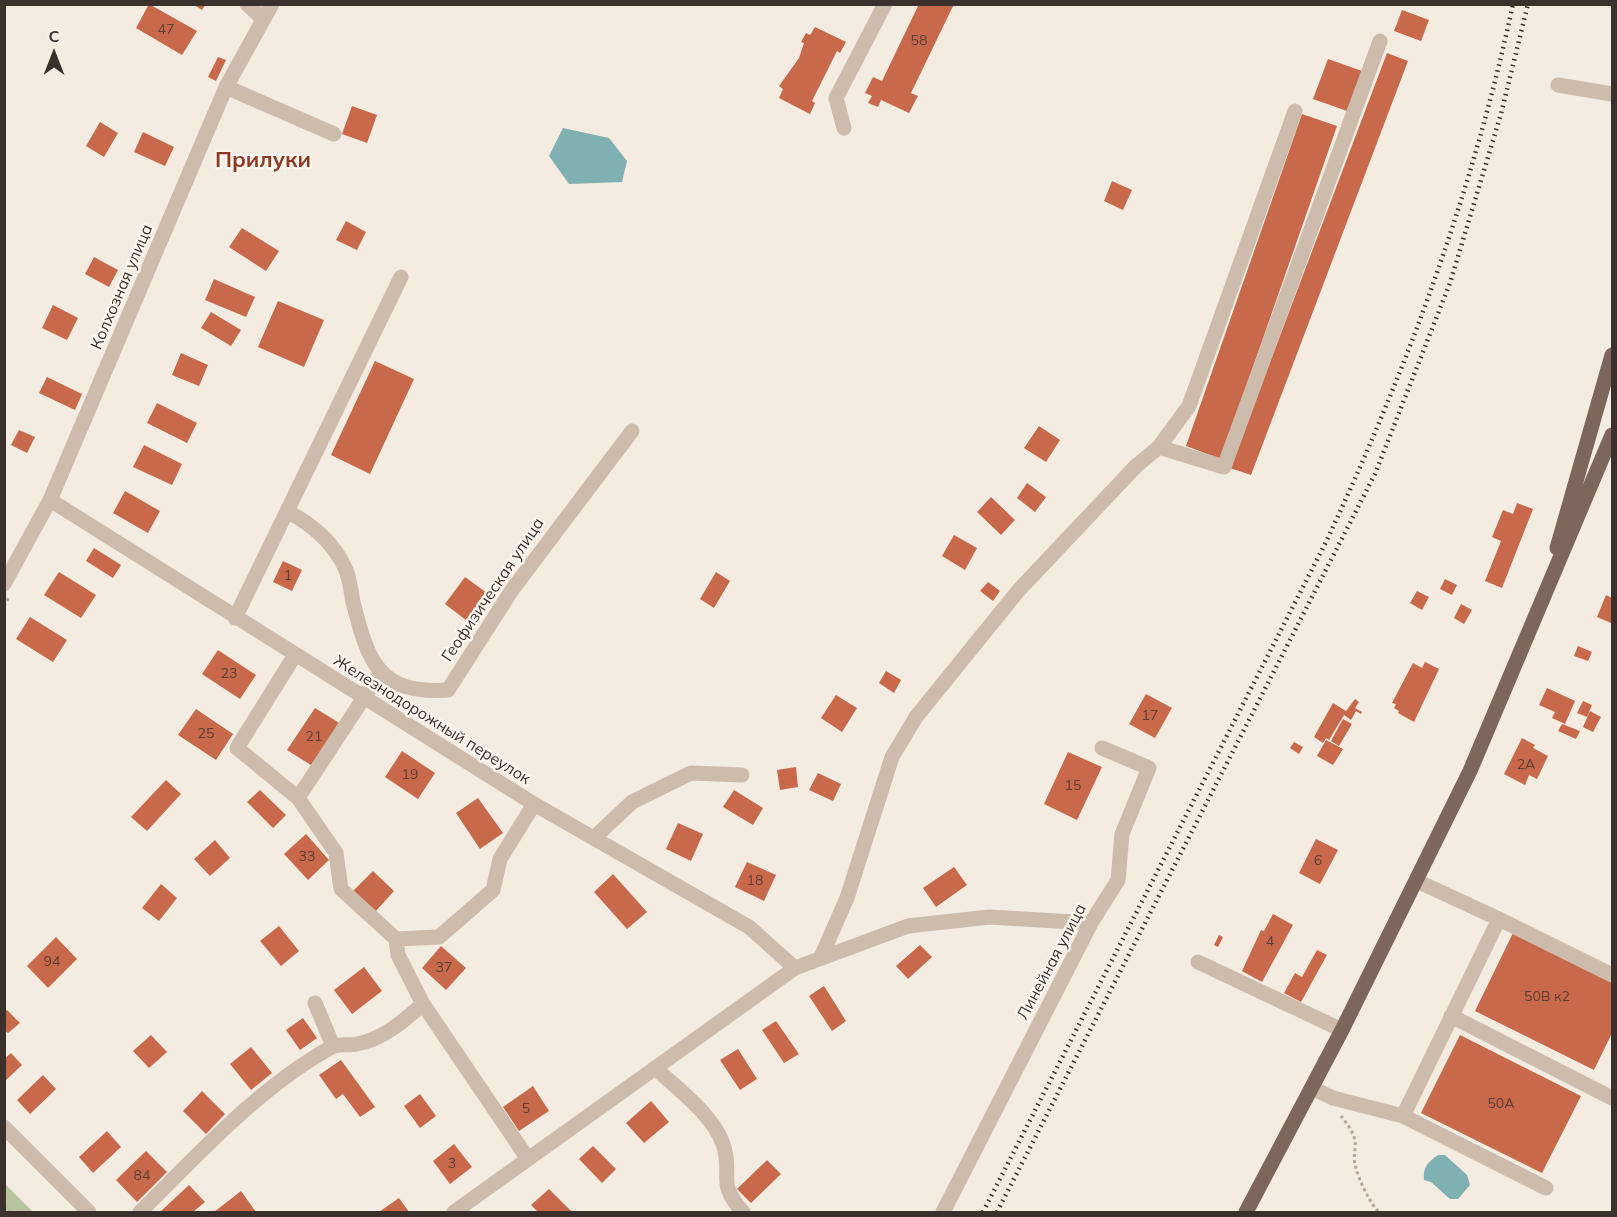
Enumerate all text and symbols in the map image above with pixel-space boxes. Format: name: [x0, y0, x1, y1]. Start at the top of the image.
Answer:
house number: 47: [158, 22, 174, 38]
north arrow: [24, 24, 84, 84]
text: С: [49, 26, 59, 46]
house number: 58: [911, 33, 927, 49]
district label: Прилуки: [215, 147, 311, 173]
street label: Колхозная улица: [87, 222, 157, 352]
street label: Геофизическая улица: [438, 514, 548, 666]
house number: 1: [284, 568, 292, 584]
street label: Железнодорожный переулок: [330, 651, 534, 789]
house number: 23: [221, 666, 237, 682]
house number: 17: [1142, 708, 1158, 724]
house number: 25: [198, 726, 214, 742]
house number: 21: [306, 729, 322, 745]
house number: 2А: [1517, 757, 1535, 773]
house number: 19: [402, 767, 418, 783]
house number: 15: [1065, 778, 1081, 794]
house number: 33: [299, 849, 315, 865]
house number: 6: [1314, 853, 1322, 869]
house number: 18: [747, 873, 763, 889]
street label: Линейная улица: [1013, 901, 1091, 1023]
house number: 4: [1266, 934, 1274, 950]
house number: 94: [44, 954, 60, 970]
house number: 37: [436, 960, 452, 976]
house number: 50В к2: [1524, 989, 1570, 1005]
house number: 50А: [1487, 1096, 1515, 1112]
house number: 5: [522, 1101, 530, 1117]
house number: 3: [448, 1156, 456, 1172]
house number: 84: [134, 1168, 150, 1184]

